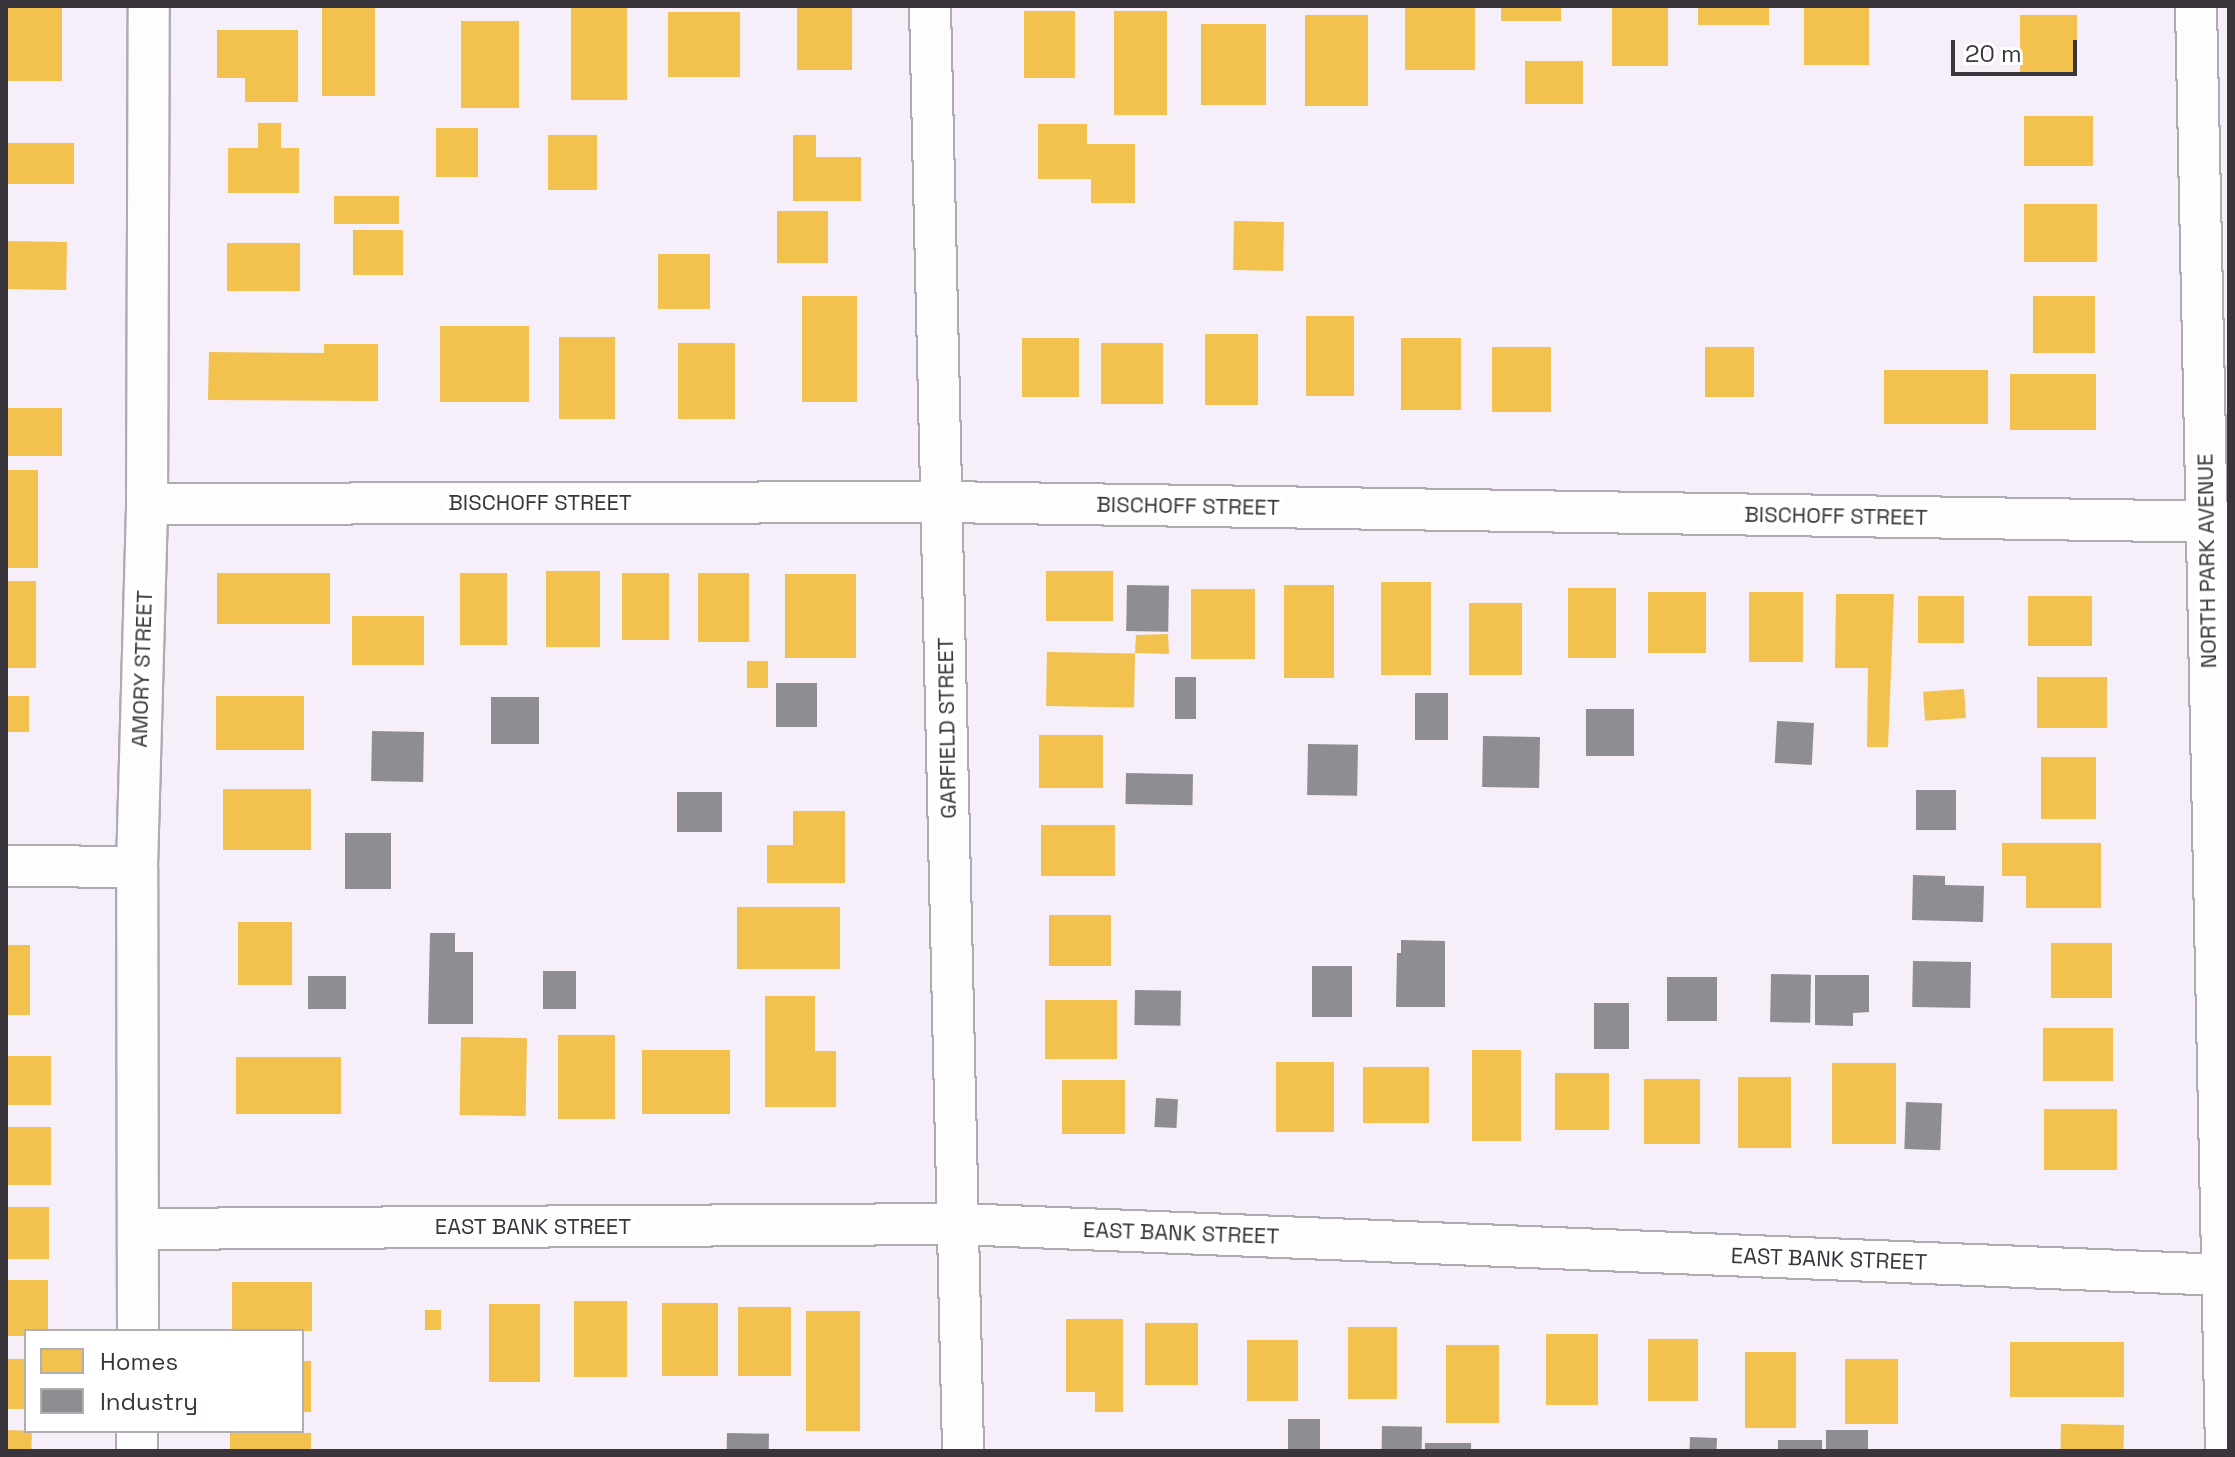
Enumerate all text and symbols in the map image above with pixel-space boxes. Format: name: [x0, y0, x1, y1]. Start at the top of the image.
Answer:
scale bar: [1955, 24, 2081, 74]
text: 20 m: [1965, 38, 2022, 69]
street label: NORTH PARK AVENUE: [2192, 453, 2222, 669]
street label: BISCHOFF STREET: [448, 490, 632, 516]
street label: BISCHOFF STREET: [1096, 491, 1280, 521]
street label: BISCHOFF STREET: [1744, 501, 1928, 531]
street label: AMORY STREET: [126, 590, 158, 748]
street label: GARFIELD STREET: [932, 637, 962, 819]
street label: EAST BANK STREET: [435, 1214, 631, 1240]
street label: EAST BANK STREET: [1082, 1216, 1280, 1250]
street label: EAST BANK STREET: [1730, 1242, 1928, 1276]
legend: [24, 1329, 304, 1433]
text: Homes: [100, 1346, 178, 1377]
text: Industry: [100, 1386, 198, 1417]

